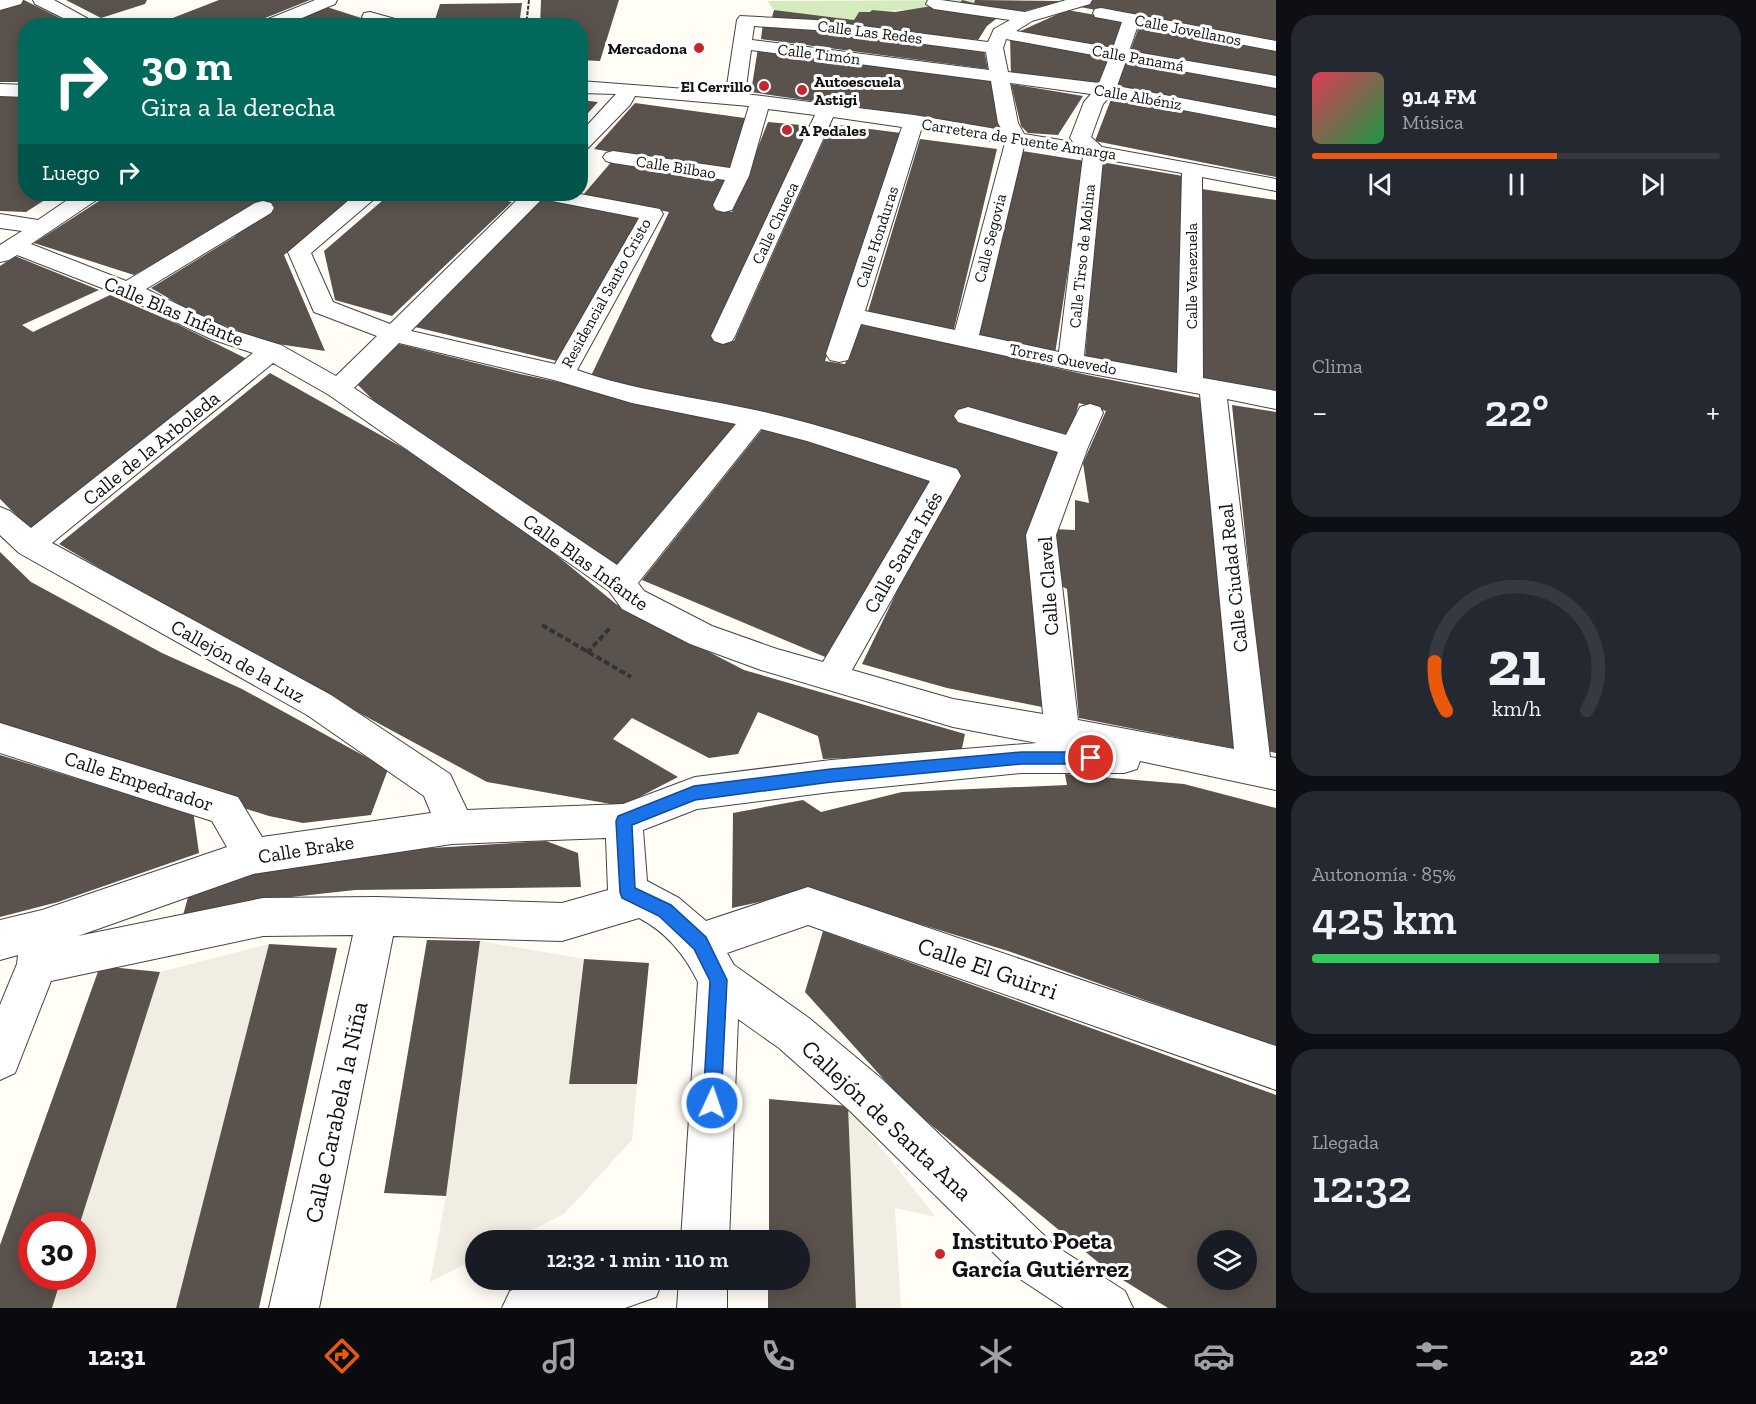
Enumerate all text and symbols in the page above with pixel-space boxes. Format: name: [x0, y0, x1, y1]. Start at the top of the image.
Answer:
street label: Calle Jovellanos: [1133, 10, 1243, 50]
street label: Calle Las Redes: [817, 16, 923, 48]
place label: Mercadona: [607, 39, 687, 58]
text: 30 m: [141, 40, 232, 91]
street label: Calle Timón: [777, 40, 862, 69]
marker: Mercadona: [692, 41, 706, 55]
street label: Calle Panamá: [1091, 41, 1186, 75]
icon: right: [42, 42, 120, 120]
place label: Autoescuela Astigi: [814, 72, 901, 109]
place label: El Cerrillo: [681, 77, 753, 96]
marker: El Cerrillo: [757, 79, 771, 93]
street label: Calle Albéniz: [1093, 80, 1183, 114]
marker: Autoescuela Astigi: [795, 83, 809, 97]
text: 91.4 FM: [1402, 83, 1477, 110]
text: Gira a la derecha: [141, 91, 335, 123]
text: Música: [1402, 110, 1464, 134]
street label: Carretera de Fuente Amarga: [920, 114, 1118, 164]
place label: A Pedales: [799, 121, 866, 140]
marker: A Pedales: [780, 123, 794, 137]
street label: Calle Bilbao: [635, 151, 717, 183]
icon: right: [112, 156, 145, 189]
text: Luego: [42, 159, 100, 186]
icon: previous: [1364, 168, 1397, 201]
icon: pause: [1500, 168, 1533, 201]
icon: next: [1636, 168, 1669, 201]
street label: Calle Chueca: [748, 179, 802, 267]
street label: Calle Tirso de Molina: [1065, 183, 1099, 329]
street label: Calle Honduras: [852, 184, 902, 290]
street label: Calle Segovia: [970, 191, 1010, 284]
street label: Residencial Santo Cristo: [557, 215, 655, 371]
street label: Calle Venezuela: [1182, 222, 1201, 329]
street label: Calle Blas Infante: [100, 271, 248, 351]
street label: Torres Quevedo: [1008, 339, 1118, 379]
text: Clima: [1312, 354, 1363, 378]
text: 22°: [1485, 384, 1549, 438]
street label: Calle de la Arboleda: [78, 385, 224, 510]
text: −: [1312, 392, 1327, 431]
text: +: [1706, 392, 1720, 431]
street label: Calle Santa Inés: [858, 487, 948, 617]
street label: Calle Ciudad Real: [1213, 502, 1253, 654]
street label: Calle Blas Infante: [518, 508, 654, 616]
street label: Calle Clavel: [1033, 536, 1063, 636]
street label: Callejón de la Luz: [167, 614, 309, 708]
text: 21: [1487, 626, 1545, 701]
text: km/h: [1492, 696, 1540, 721]
pin: [1065, 732, 1116, 783]
icon: arrive: [1074, 741, 1107, 774]
street label: Calle Empedrador: [61, 746, 217, 816]
street label: Calle Brake: [256, 830, 356, 868]
text: Autonomía · 85%: [1312, 862, 1456, 886]
text: 425 km: [1312, 892, 1457, 946]
street label: Calle El Guirri: [914, 930, 1062, 1006]
street label: Calle Carabela la Niña: [298, 998, 374, 1225]
street label: Callejón de Santa Ana: [796, 1033, 979, 1207]
position arrow: [680, 1071, 744, 1135]
text: Llegada: [1312, 1130, 1379, 1154]
text: 12:32: [1312, 1160, 1411, 1214]
speed limit sign: 30: [18, 1212, 96, 1290]
place label: Instituto Poeta García Gutiérrez: [952, 1226, 1129, 1283]
map controls: [1197, 1230, 1257, 1290]
button: layers: [1197, 1230, 1257, 1290]
text: 12:32 · 1 min · 110 m: [547, 1246, 728, 1273]
marker: Instituto Poeta García Gutiérrez: [933, 1247, 947, 1261]
icon: directions: [321, 1335, 363, 1377]
icon: music: [539, 1335, 581, 1377]
icon: phone: [757, 1335, 799, 1377]
icon: climate: [975, 1335, 1017, 1377]
icon: car: [1193, 1335, 1235, 1377]
icon: filters: [1411, 1335, 1453, 1377]
text: 12:31: [88, 1340, 145, 1372]
text: 22°: [1629, 1340, 1668, 1372]

